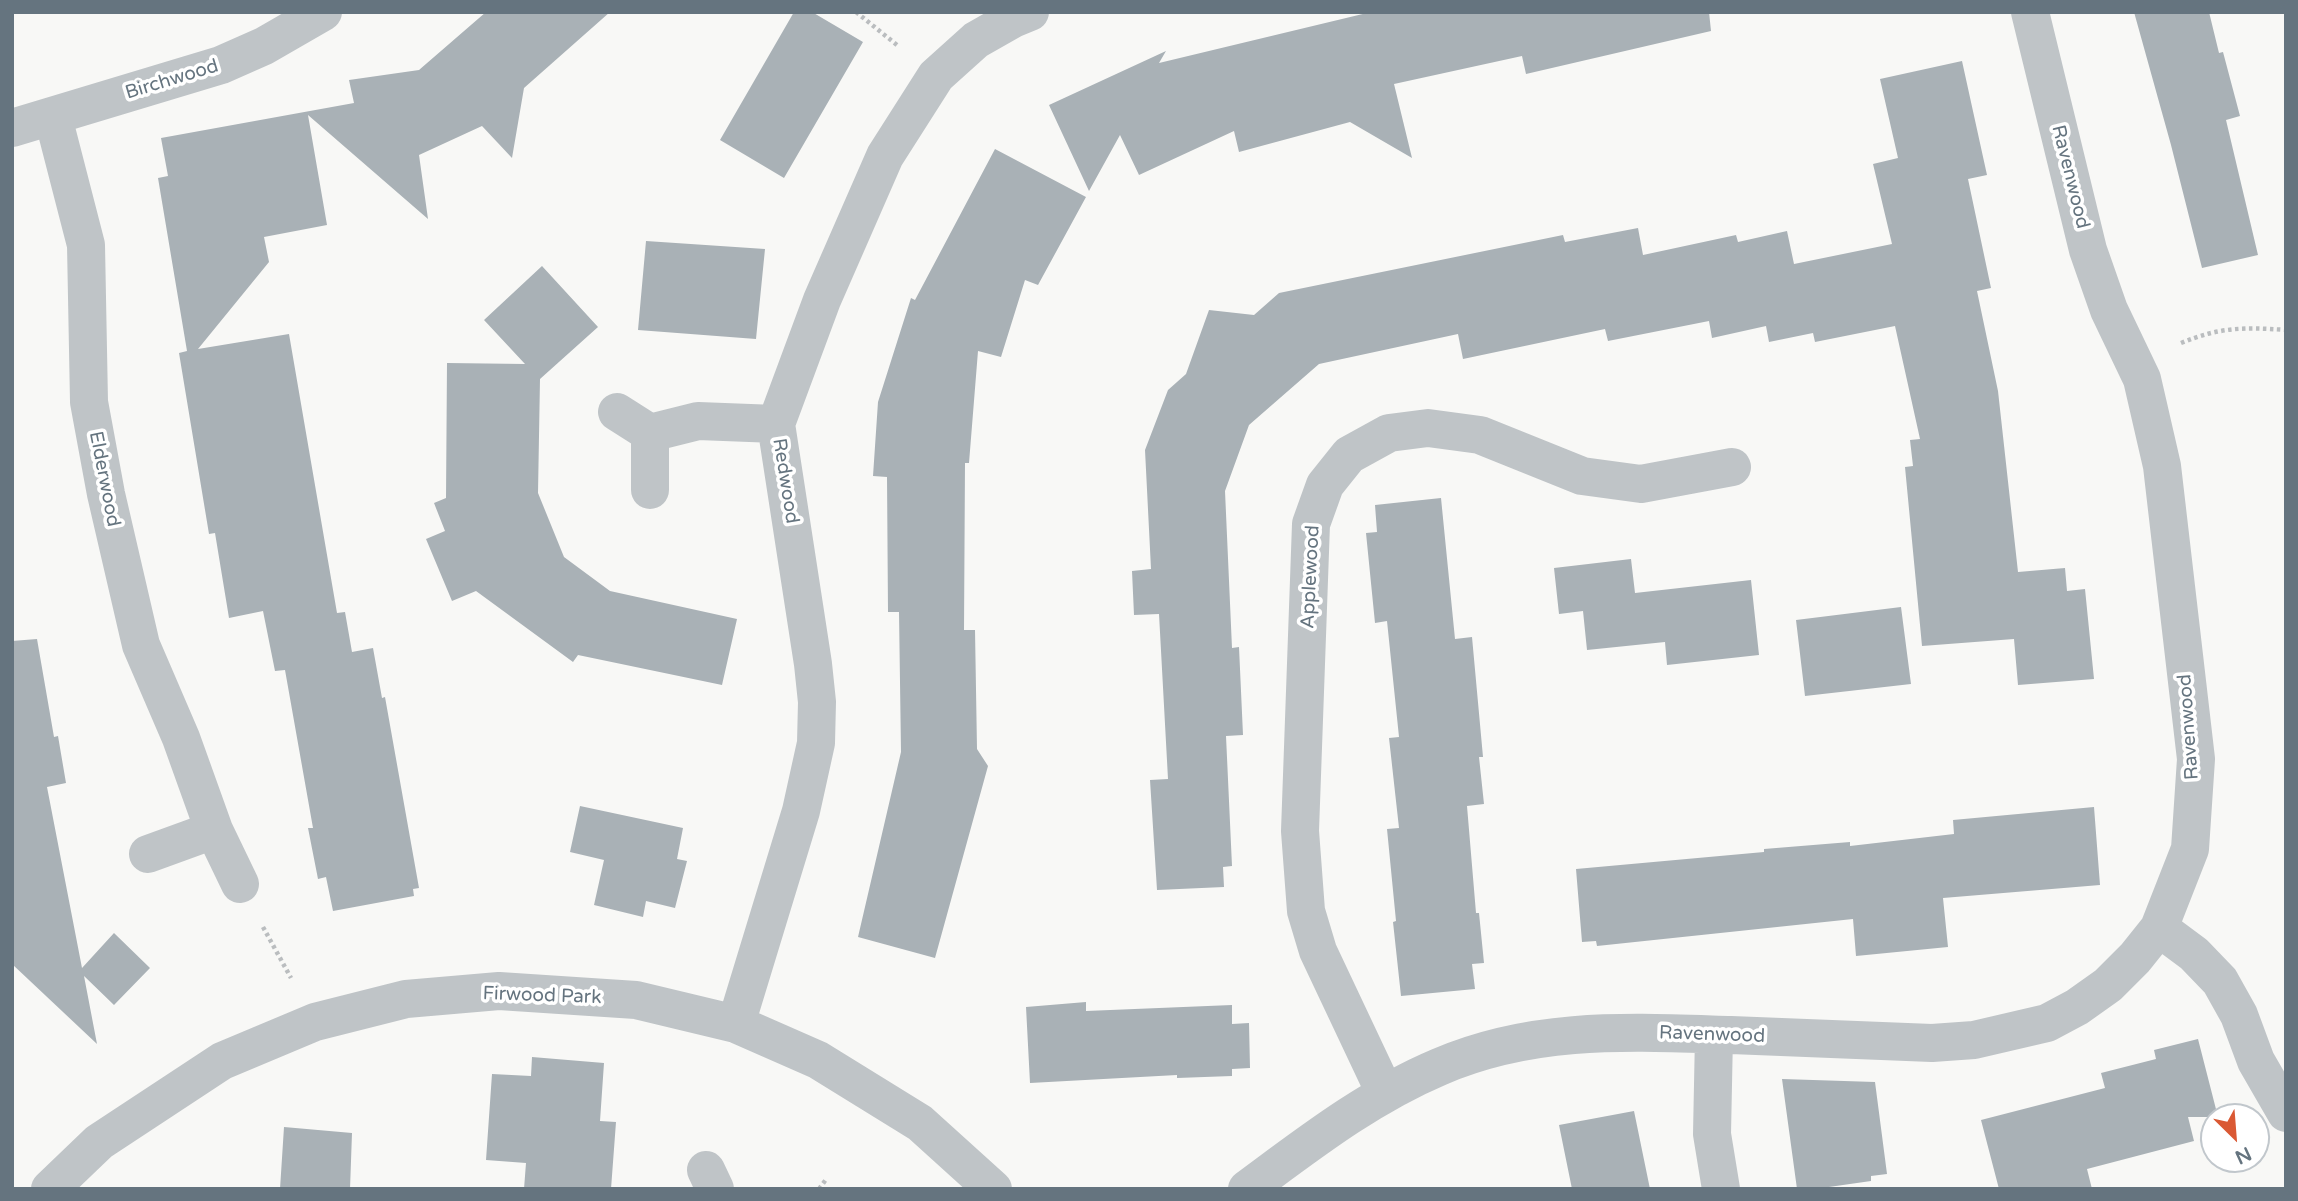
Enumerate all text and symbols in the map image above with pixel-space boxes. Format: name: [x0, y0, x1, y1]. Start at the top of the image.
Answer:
street label: Birchwood: [123, 55, 221, 105]
street label: Ravenwood: [2046, 123, 2094, 231]
street label: Elderwood: [84, 429, 124, 529]
street label: Redwood: [767, 437, 803, 525]
street label: Applewood: [1297, 525, 1325, 629]
street label: Ravenwood: [2174, 673, 2204, 781]
street label: Firwood Park: [482, 983, 602, 1009]
street label: Ravenwood: [1659, 1022, 1765, 1048]
north arrow: [2200, 1103, 2270, 1173]
text: N: [2231, 1142, 2255, 1168]

